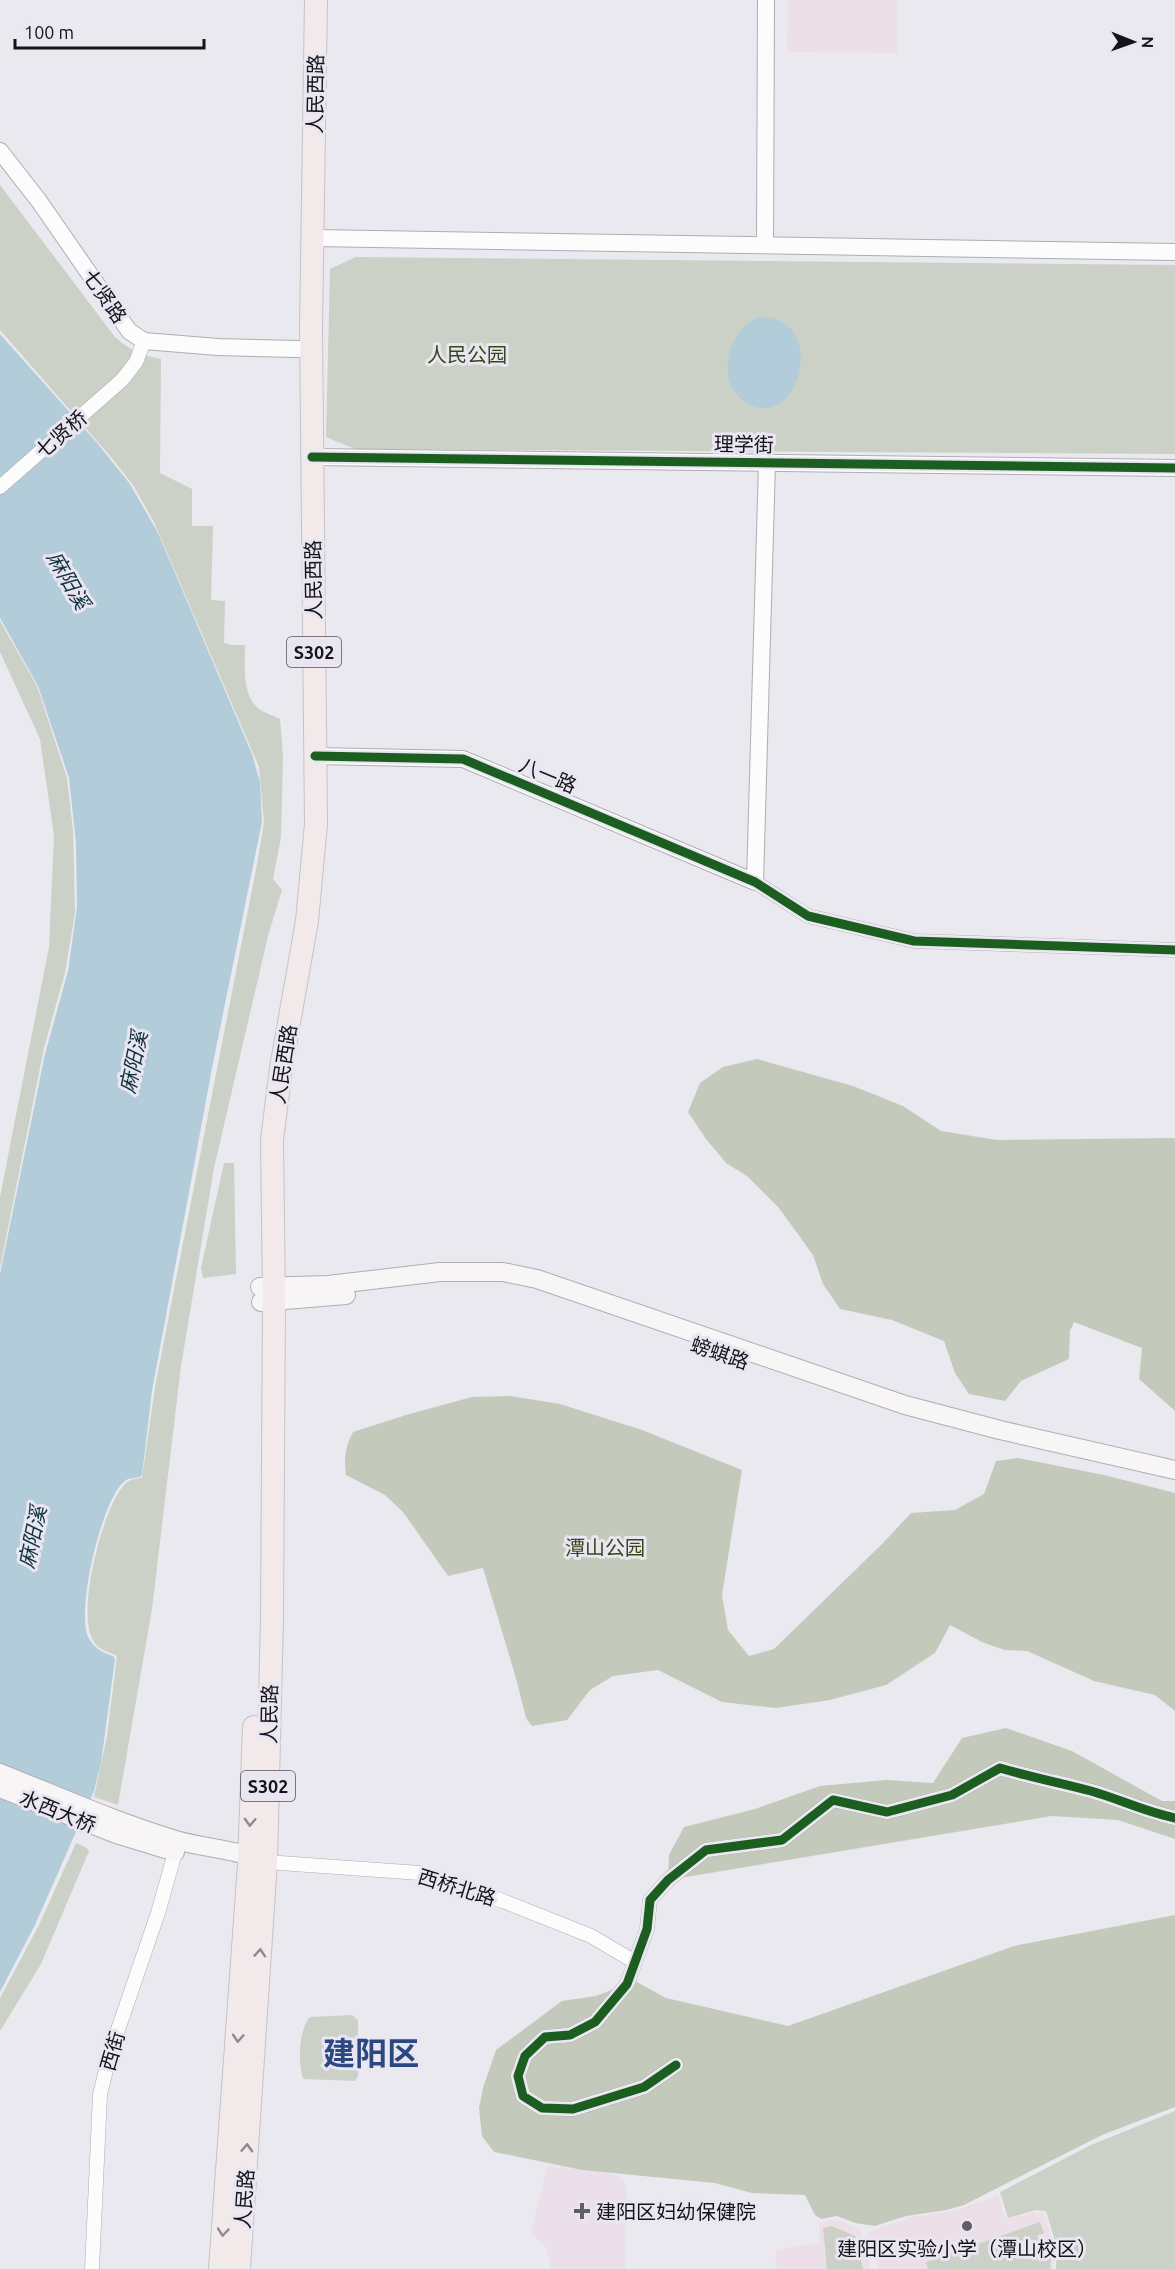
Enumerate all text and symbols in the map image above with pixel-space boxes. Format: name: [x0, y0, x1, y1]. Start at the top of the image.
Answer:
scale bar: [15, 12, 204, 50]
north arrow: [1103, 12, 1163, 72]
text: 100 m: [24, 22, 74, 42]
text: N: [1139, 36, 1157, 48]
street label: 人民西路: [303, 54, 327, 134]
street label: 七贤路: [78, 265, 132, 327]
park label: 人民公园: [427, 343, 507, 366]
street label: 七贤桥: [31, 406, 91, 462]
street label: 理学街: [714, 432, 774, 456]
street label: 人民西路: [301, 540, 325, 620]
water label: 麻阳溪: [43, 547, 96, 615]
road number: S302: [287, 637, 341, 667]
street label: 八一路: [516, 753, 580, 797]
street label: 人民西路: [265, 1023, 301, 1105]
water label: 麻阳溪: [115, 1027, 152, 1095]
street label: 螃蜞路: [688, 1332, 752, 1374]
water label: 麻阳溪: [14, 1502, 51, 1570]
park label: 潭山公园: [565, 1536, 645, 1559]
street label: 人民路: [257, 1684, 281, 1744]
road number: S302: [241, 1771, 295, 1801]
street label: 水西大桥: [17, 1785, 99, 1837]
one-way arrow: [244, 1818, 257, 1827]
street label: 西桥北路: [415, 1864, 499, 1910]
one-way arrow: [253, 1949, 266, 1958]
street label: 西街: [95, 2029, 129, 2073]
one-way arrow: [231, 2033, 244, 2042]
district label: 建阳区: [323, 2035, 419, 2071]
one-way arrow: [240, 2143, 253, 2152]
street label: 人民路: [230, 2168, 258, 2230]
place label: 建阳区妇幼保健院: [596, 2200, 756, 2223]
marker: 建阳区妇幼保健院: [573, 2202, 591, 2220]
marker: 建阳区实验小学（潭山校区）: [960, 2219, 974, 2233]
one-way arrow: [217, 2228, 230, 2237]
place label: 建阳区实验小学（潭山校区）: [837, 2237, 1097, 2260]

